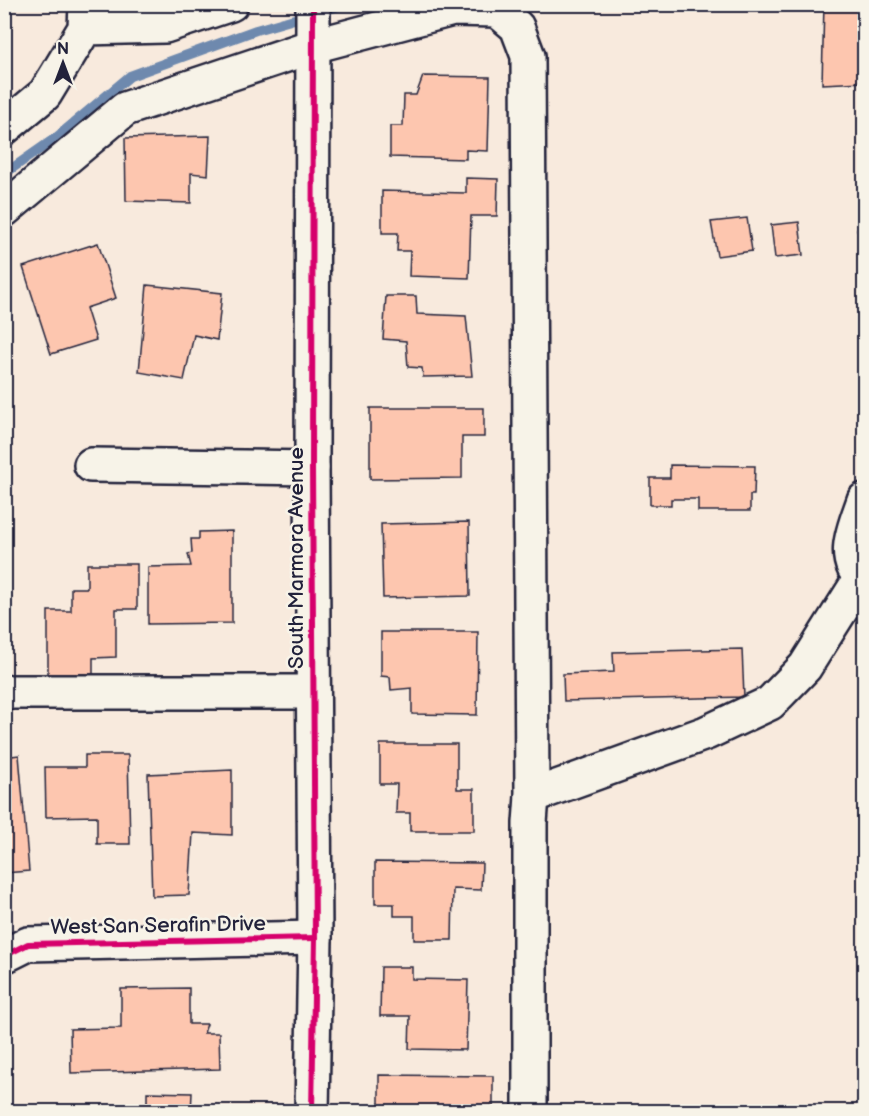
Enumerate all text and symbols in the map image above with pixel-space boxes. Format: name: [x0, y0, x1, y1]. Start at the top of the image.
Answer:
north arrow: [33, 33, 93, 93]
text: N: [57, 40, 69, 59]
street label: South Marmora Avenue: [284, 447, 309, 669]
street label: West San Serafin Drive: [50, 911, 266, 940]

